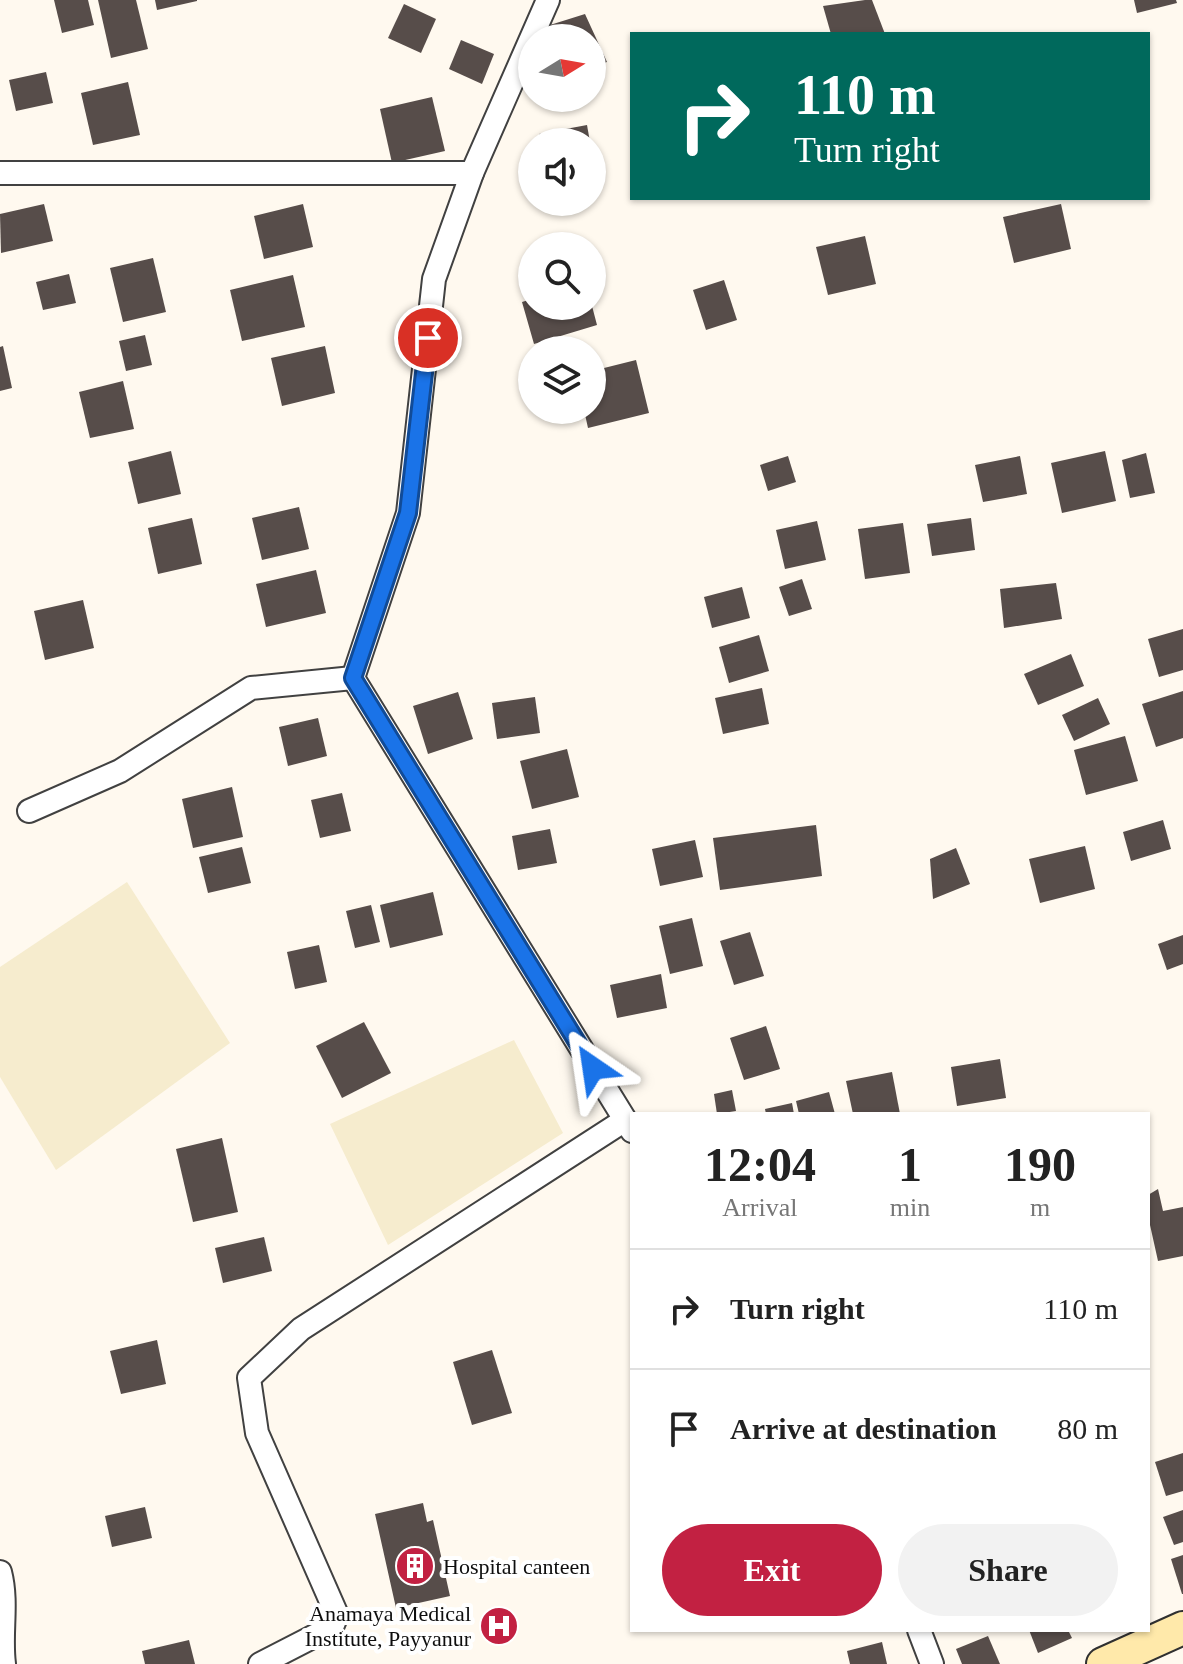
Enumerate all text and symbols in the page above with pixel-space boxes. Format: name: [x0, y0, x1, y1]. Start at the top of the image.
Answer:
north arrow: [518, 24, 606, 112]
map controls: [518, 24, 606, 424]
icon: right: [662, 64, 766, 168]
text: 110 m: [794, 64, 936, 126]
button: sound: [518, 128, 606, 216]
text: Turn right: [794, 130, 940, 170]
button: search: [518, 232, 606, 320]
pin: [394, 304, 462, 372]
icon: arrive: [406, 316, 450, 360]
button: layers: [518, 336, 606, 424]
position arrow: [551, 1026, 635, 1110]
text: 12:04: [704, 1138, 816, 1191]
text: 1: [898, 1138, 922, 1191]
text: 190: [1004, 1138, 1076, 1191]
text: Arrival: [722, 1193, 797, 1222]
text: min: [890, 1193, 930, 1222]
text: m: [1030, 1193, 1050, 1222]
icon: right: [662, 1287, 706, 1331]
text: Turn right: [730, 1292, 865, 1325]
text: 110 m: [1043, 1292, 1118, 1325]
icon: arrive: [662, 1407, 706, 1451]
text: Arrive at destination: [730, 1412, 997, 1445]
text: 80 m: [1057, 1412, 1118, 1445]
button: Exit: [662, 1524, 882, 1616]
button: Share: [898, 1524, 1118, 1616]
building icon: Hospital canteen: [394, 1545, 436, 1587]
place label: Hospital canteen: [443, 1554, 590, 1579]
place label: Anamaya Medical Institute, Payyanur: [305, 1601, 472, 1651]
hospital icon: Anamaya Medical Institute, Payyanur: [478, 1605, 520, 1647]

